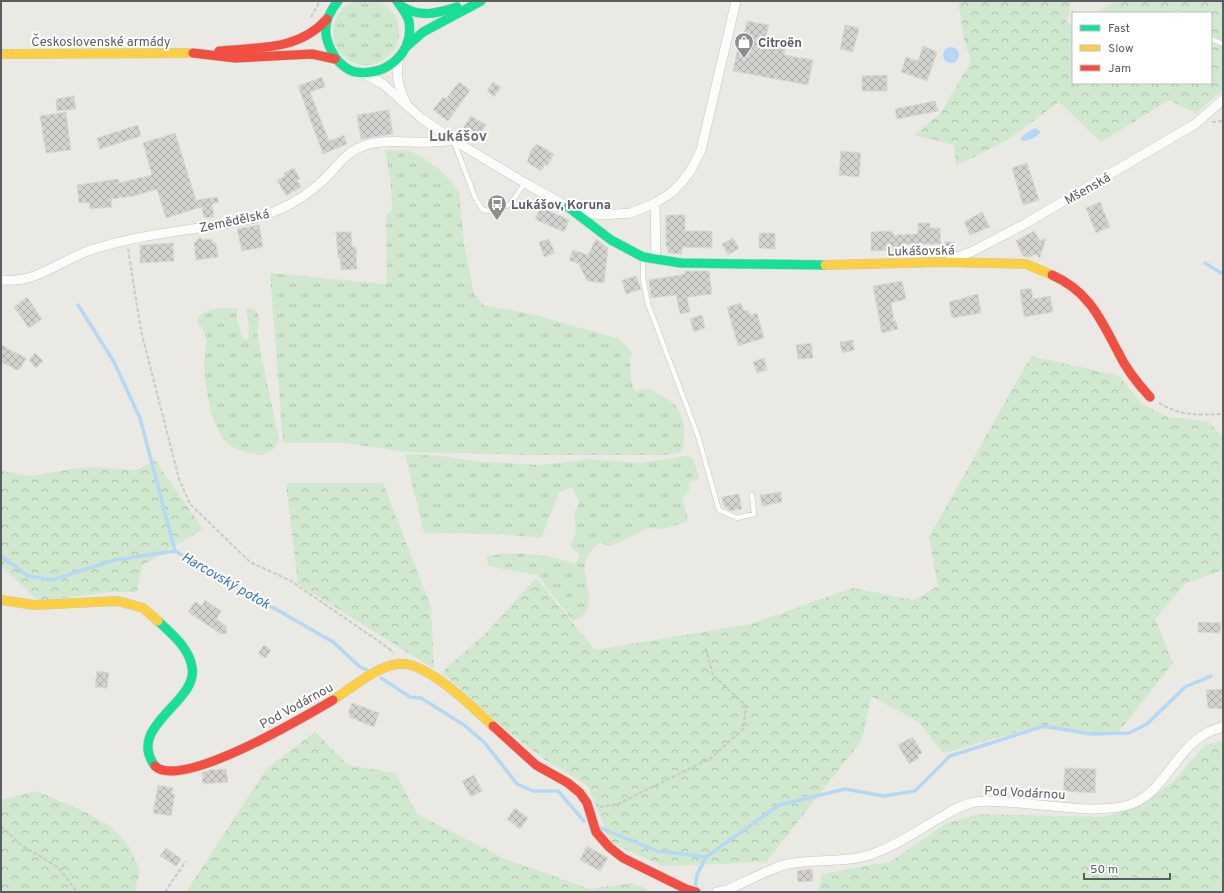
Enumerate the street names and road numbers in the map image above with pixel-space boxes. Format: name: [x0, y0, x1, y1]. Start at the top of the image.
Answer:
street label: Československé armády: [31, 33, 171, 51]
street label: Mšenská: [1062, 170, 1114, 209]
street label: Zemědělská: [198, 207, 271, 237]
street label: Lukášovská: [887, 243, 955, 261]
street label: Pod Vodárnou: [257, 680, 336, 733]
street label: Pod Vodárnou: [984, 784, 1066, 804]

